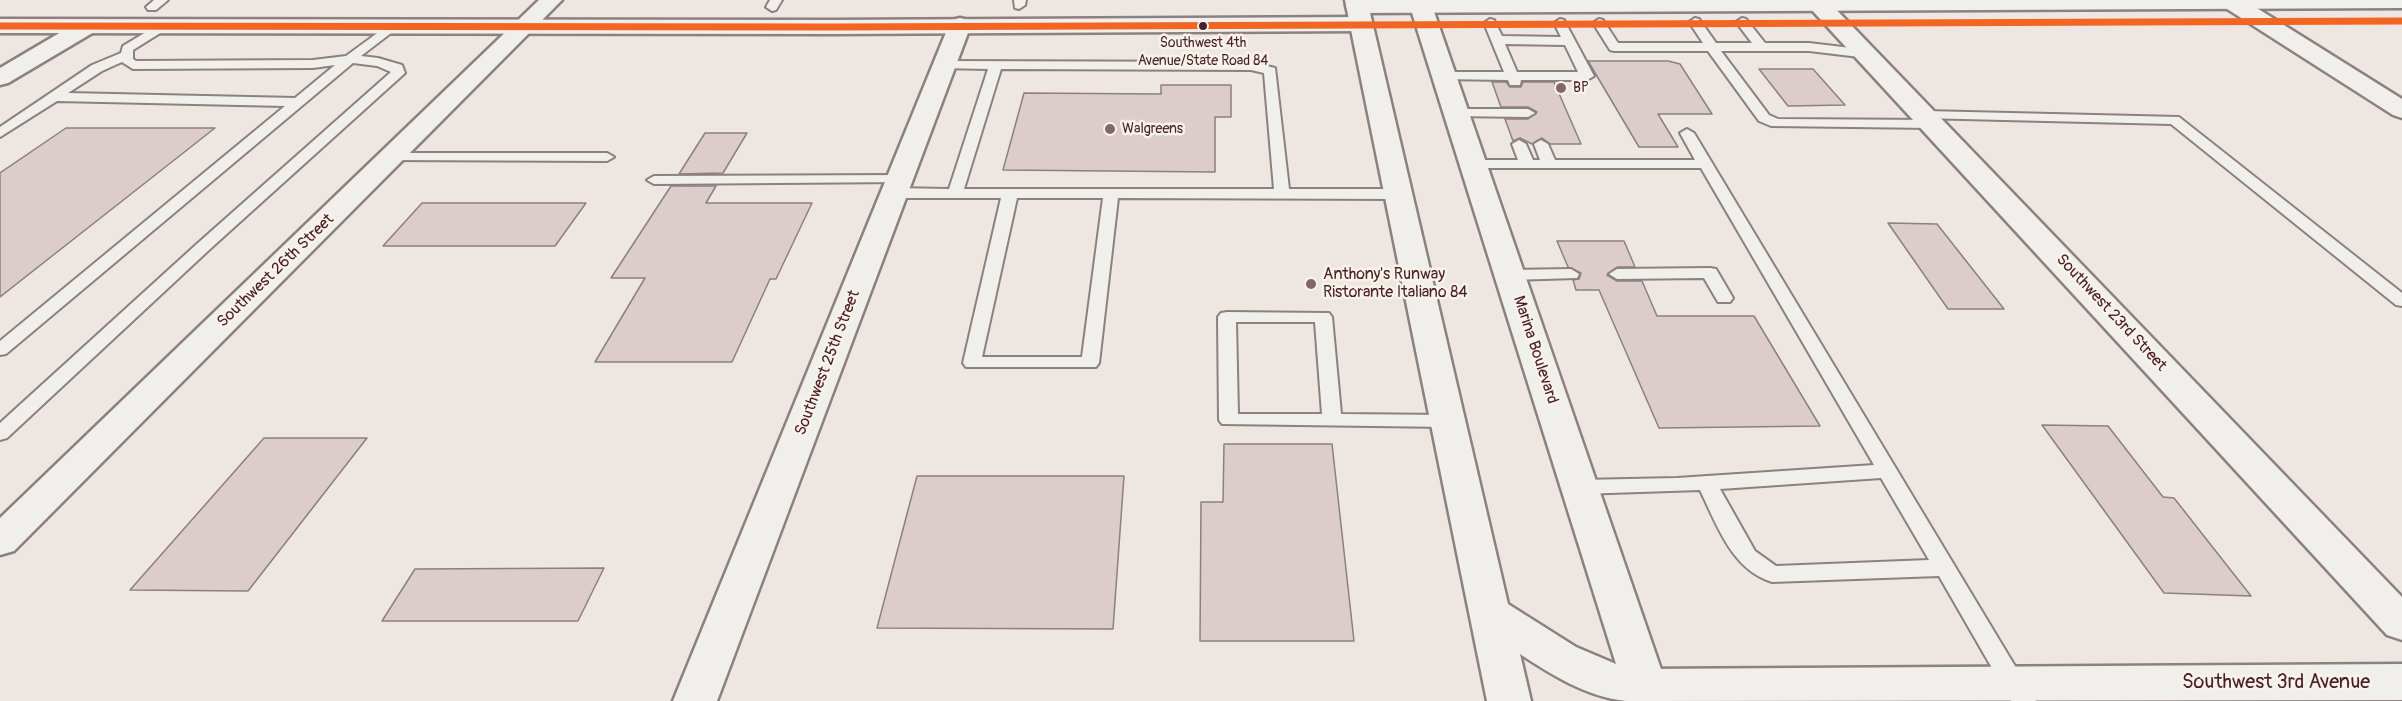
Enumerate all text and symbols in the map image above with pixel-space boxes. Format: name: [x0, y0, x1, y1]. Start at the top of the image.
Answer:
marker: Southwest 4th Avenue/State Road 84: [1197, 20, 1209, 32]
place label: Southwest 4th Avenue/State Road 84: [1138, 35, 1268, 68]
place label: BP: [1573, 80, 1589, 96]
marker: BP: [1554, 81, 1568, 95]
place label: Walgreens: [1122, 121, 1183, 137]
marker: Walgreens: [1103, 122, 1117, 136]
street label: Southwest 26th Street: [214, 210, 338, 332]
street label: Southwest 23rd Street: [2052, 250, 2170, 376]
place label: Anthony's Runway Ristorante Italiano 84: [1323, 265, 1467, 303]
marker: Anthony's Runway Ristorante Italiano 84: [1304, 277, 1318, 291]
street label: Southwest 25th Street: [791, 288, 865, 438]
street label: Marina Boulevard: [1508, 293, 1562, 407]
street label: Southwest 3rd Avenue: [2182, 671, 2370, 695]

